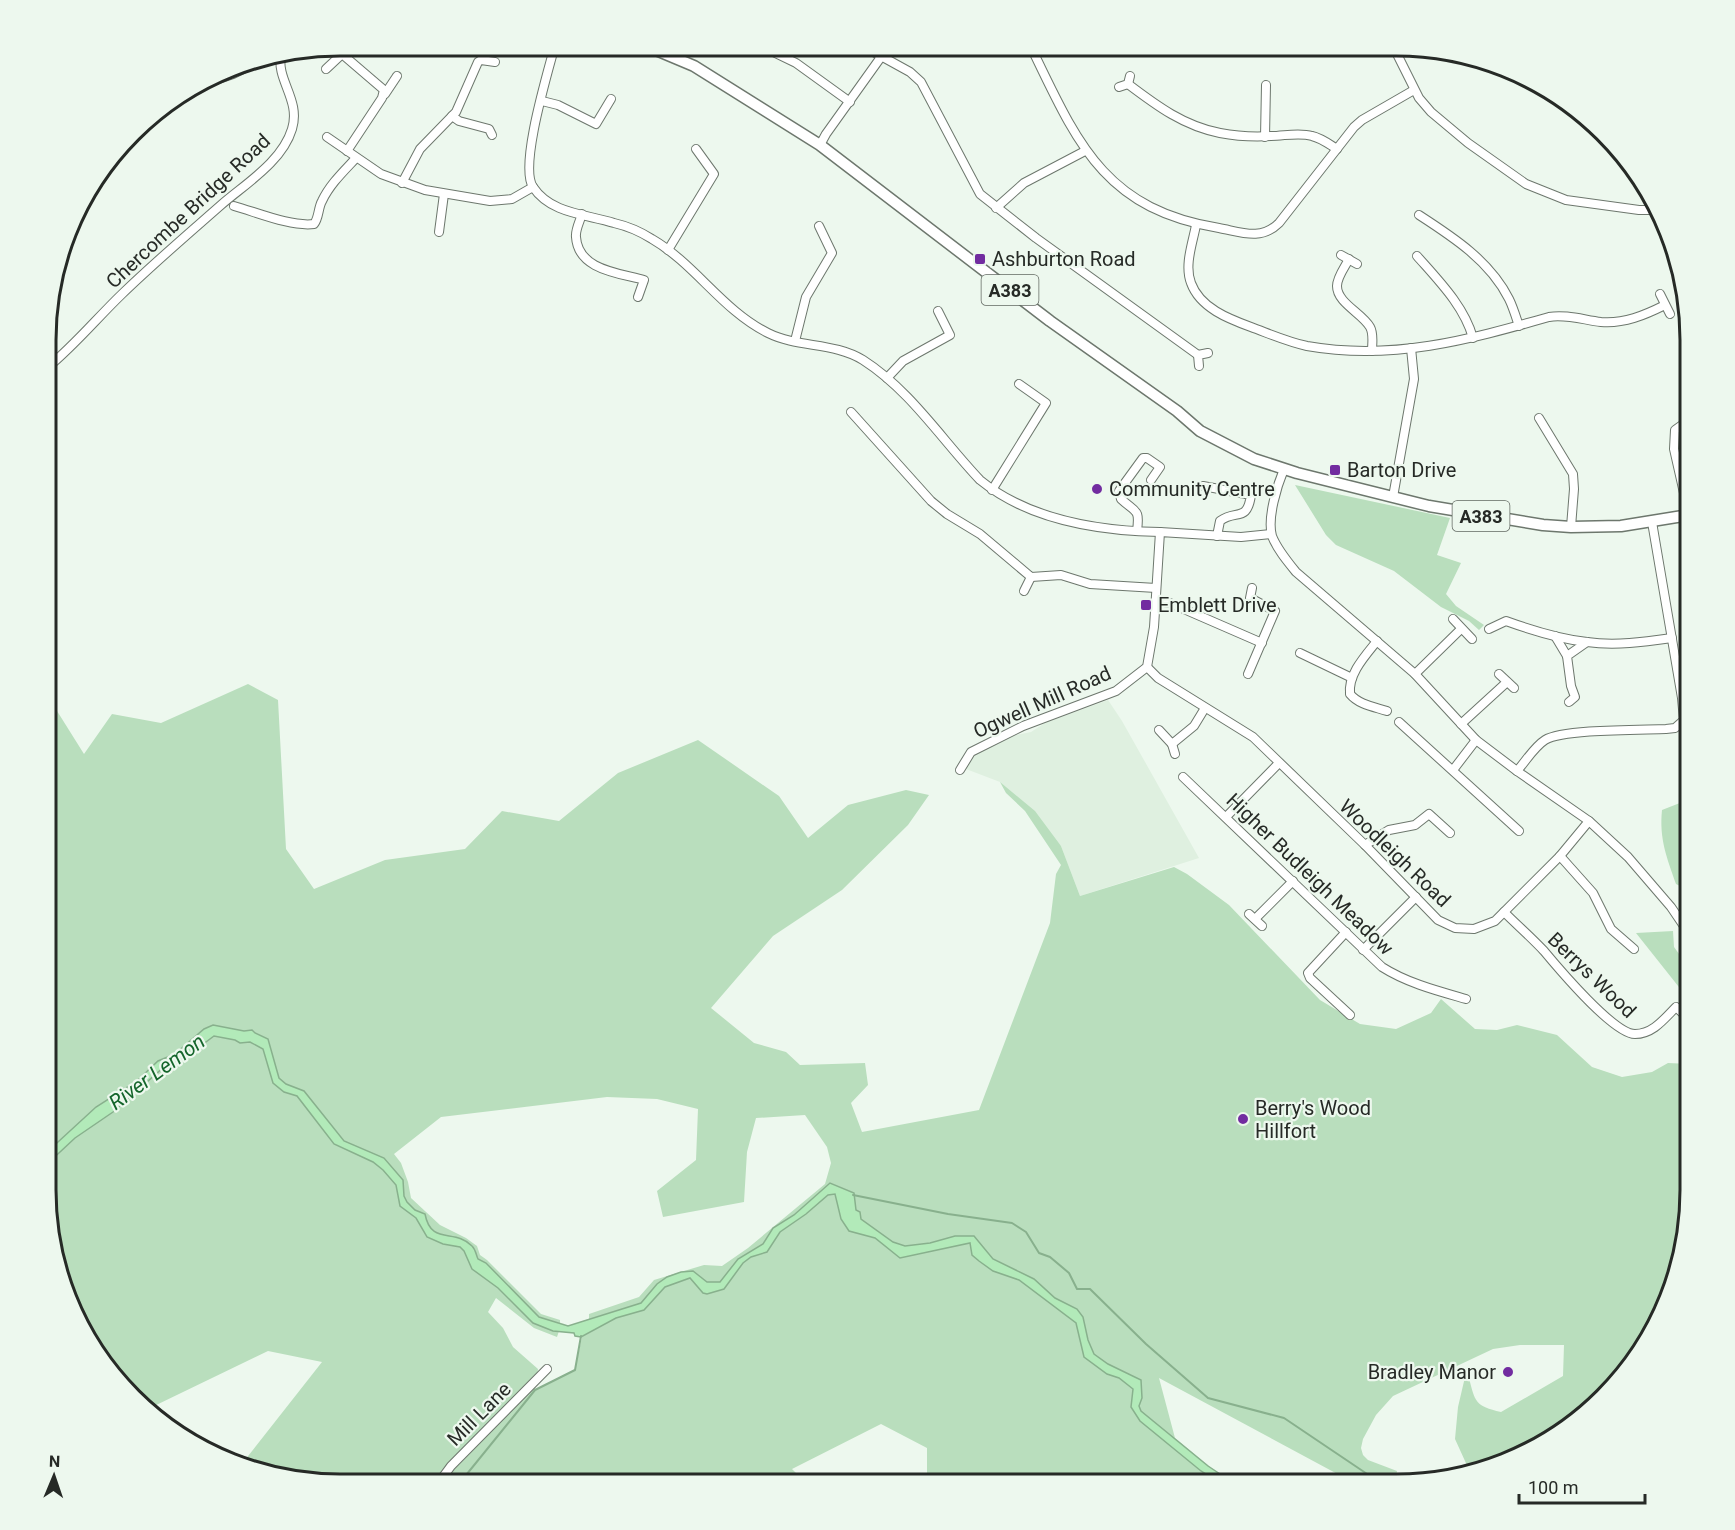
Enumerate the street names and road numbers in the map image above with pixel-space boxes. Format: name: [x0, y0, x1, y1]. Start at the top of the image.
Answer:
street label: Chercombe Bridge Road: [101, 129, 275, 293]
road number: A383: [982, 275, 1038, 305]
road number: A383: [1452, 501, 1510, 531]
street label: Ogwell Mill Road: [969, 661, 1115, 743]
street label: Higher Budleigh Meadow: [1222, 788, 1398, 960]
street label: Woodleigh Road: [1335, 794, 1455, 912]
street label: Berrys Wood: [1543, 927, 1641, 1023]
street label: Mill Lane: [442, 1377, 516, 1451]

